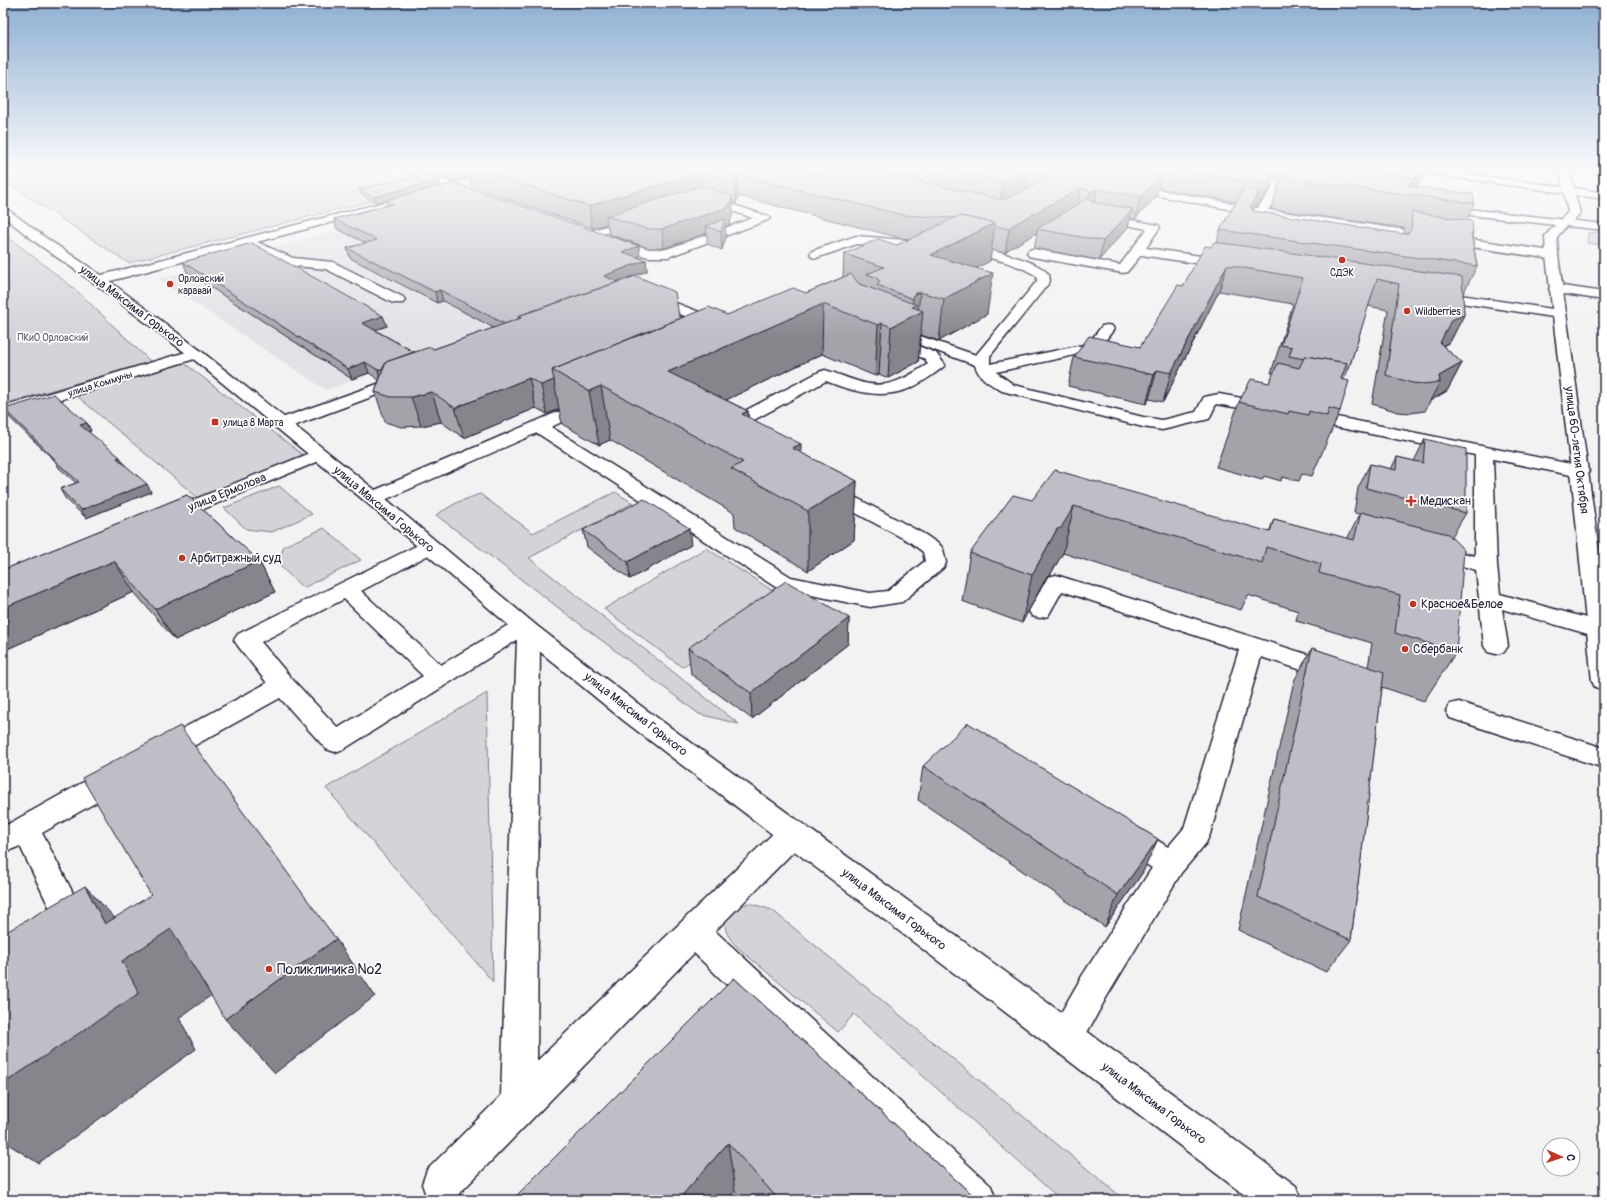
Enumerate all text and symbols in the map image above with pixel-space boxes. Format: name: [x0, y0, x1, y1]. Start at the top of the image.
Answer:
marker: СДЭК: [1337, 255, 1347, 265]
street label: улица Максима Горького: [76, 262, 187, 351]
place label: СДЭК: [1330, 267, 1354, 279]
place label: Орловский каравай: [178, 273, 224, 297]
marker: Орловский каравай: [165, 279, 175, 289]
marker: Wildberries: [1402, 306, 1412, 316]
place label: Wildberries: [1415, 306, 1461, 318]
park label: ПКиО Орловский: [18, 332, 89, 344]
street label: улица Коммуны: [66, 368, 134, 400]
street label: улица 60-летия Октября: [1561, 384, 1592, 515]
marker: улица 8 Марта: [210, 417, 220, 427]
place label: улица 8 Марта: [222, 417, 284, 429]
street label: улица Максима Горького: [329, 462, 438, 556]
street label: улица Ермолова: [185, 470, 269, 515]
place label: Медискан: [1420, 494, 1471, 509]
marker: Медискан: [1405, 495, 1417, 507]
place label: Арбитражный суд: [190, 551, 282, 566]
marker: Арбитражный суд: [177, 553, 187, 563]
place label: Красное&Белое: [1421, 597, 1503, 612]
marker: Красное&Белое: [1408, 599, 1418, 609]
place label: Сбербанк: [1413, 642, 1464, 657]
marker: Сбербанк: [1400, 644, 1410, 654]
street label: улица Максима Горького: [580, 669, 691, 760]
street label: улица Максима Горького: [838, 865, 949, 954]
place label: Поликлиника №2: [277, 961, 382, 978]
marker: Поликлиника №2: [264, 964, 274, 974]
street label: улица Максима Горького: [1098, 1059, 1209, 1148]
north arrow: [1541, 1137, 1581, 1177]
text: С: [1564, 1154, 1577, 1161]

